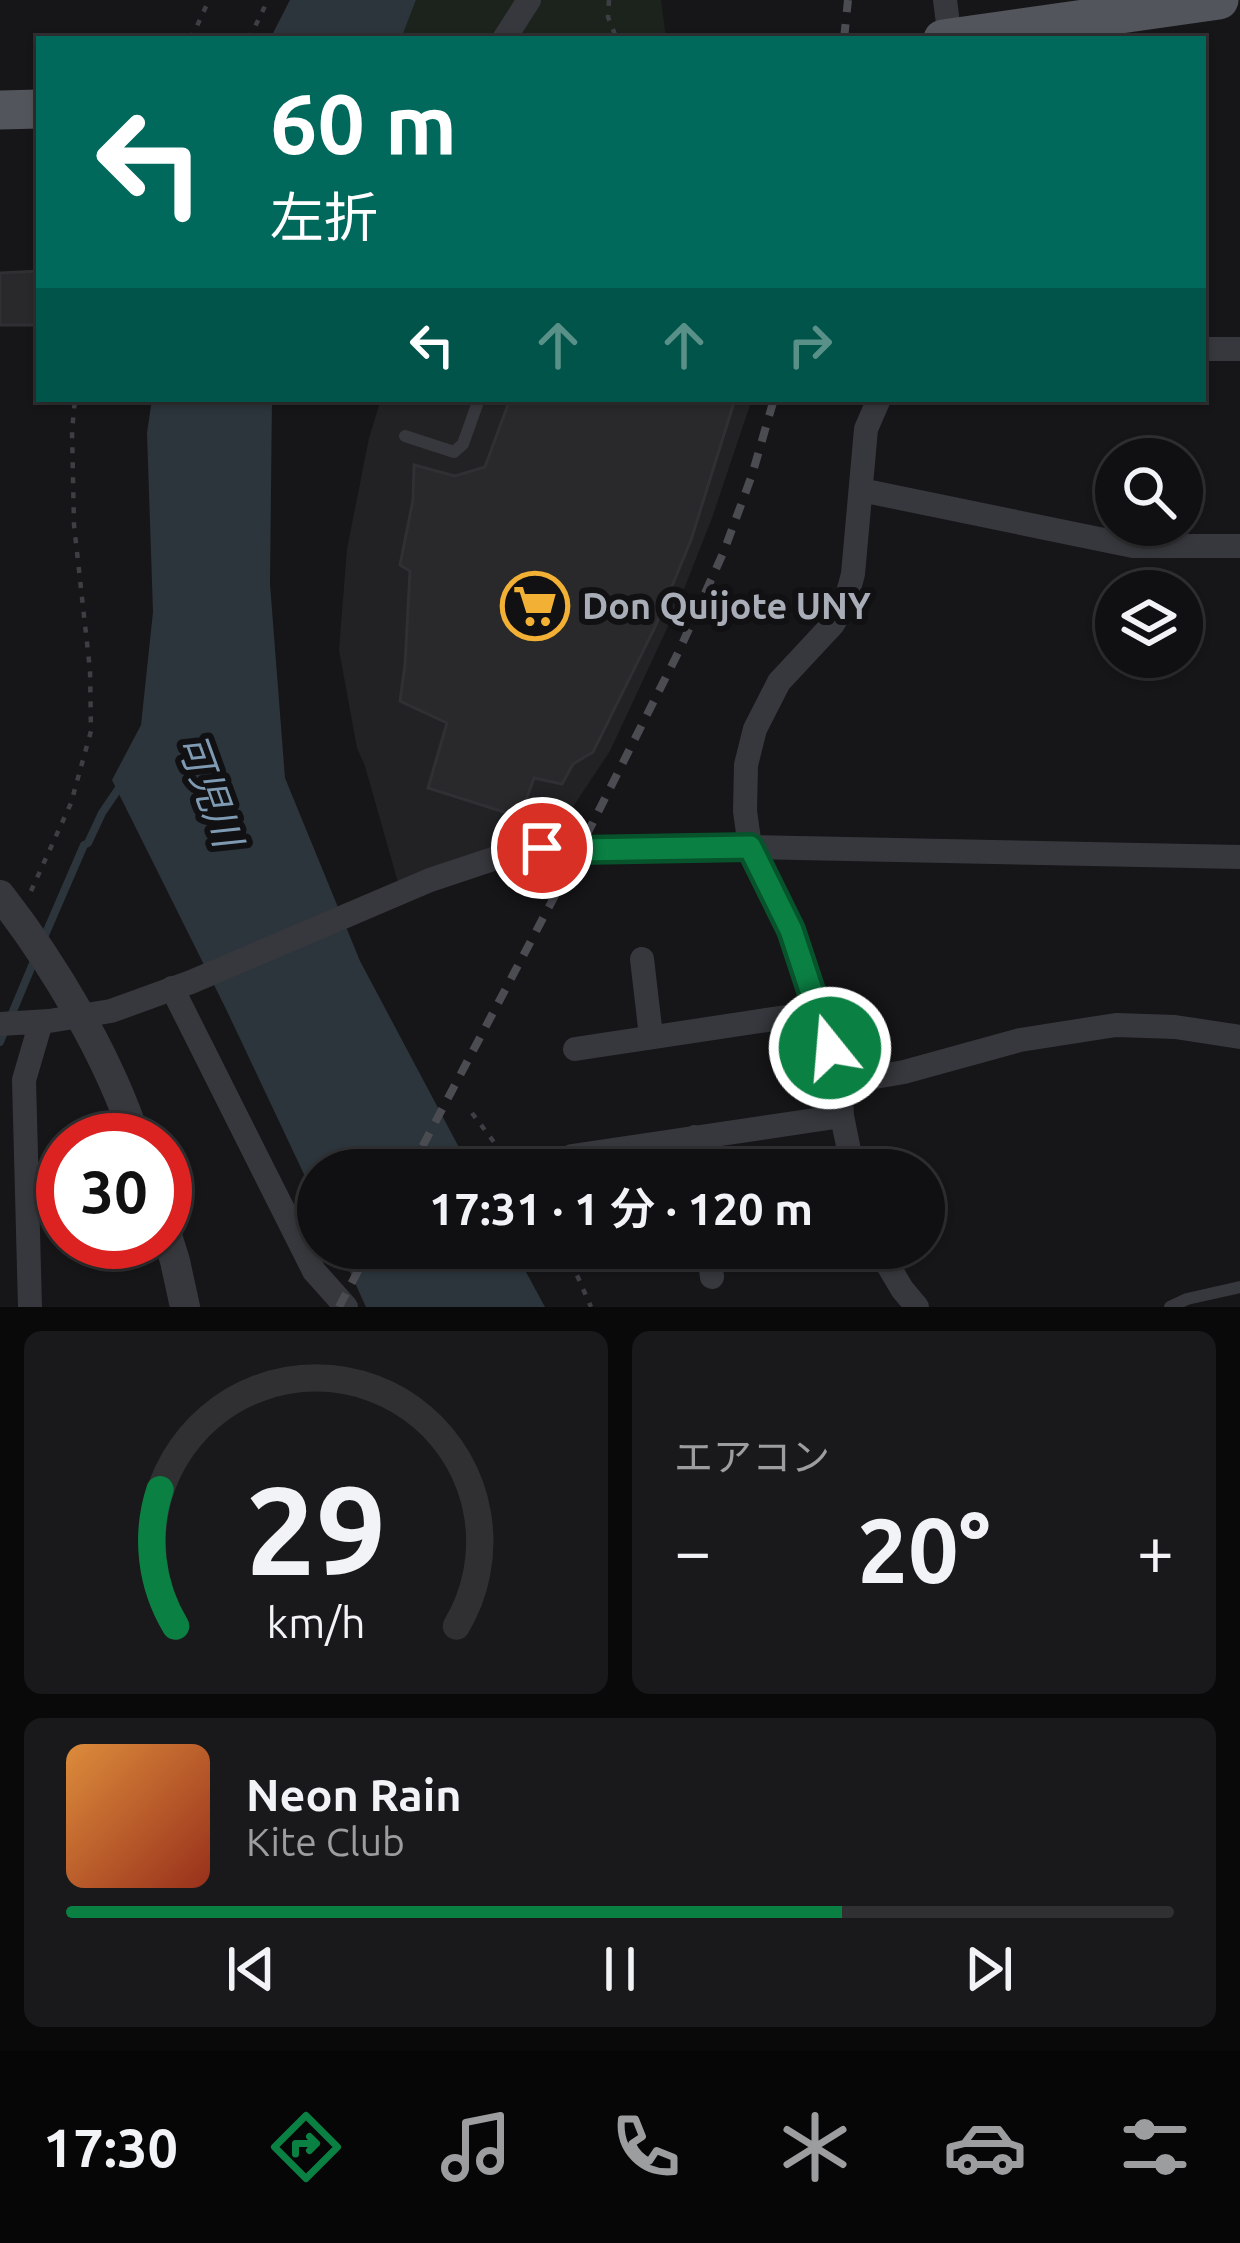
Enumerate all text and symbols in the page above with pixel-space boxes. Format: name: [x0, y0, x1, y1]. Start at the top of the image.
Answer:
text: 60 m: [270, 76, 457, 170]
icon: left: [72, 84, 228, 240]
text: 左折: [270, 187, 378, 247]
icon: left: [399, 312, 465, 378]
icon: ahead: [525, 312, 591, 378]
icon: ahead: [651, 312, 717, 378]
icon: right: [777, 312, 843, 378]
map controls: [1095, 438, 1203, 678]
button: search: [1095, 438, 1203, 546]
button: layers: [1095, 570, 1203, 678]
supermarket icon: Don Quijote UNY: [500, 571, 570, 641]
place label: Don Quijote UNY: [582, 585, 871, 626]
water label: 可児川: [170, 727, 252, 856]
pin: [491, 797, 593, 899]
icon: arrive: [509, 815, 575, 881]
position arrow: [767, 985, 893, 1111]
speed limit sign: 30: [36, 1113, 192, 1269]
text: 17:31 · 1 分 · 120 m: [429, 1183, 813, 1234]
text: エアコン: [674, 1435, 830, 1478]
text: 29: [246, 1459, 386, 1599]
text: 20°: [857, 1499, 991, 1600]
text: −: [674, 1513, 711, 1587]
text: +: [1137, 1513, 1174, 1587]
text: km/h: [266, 1597, 366, 1645]
text: Neon Rain: [246, 1769, 461, 1820]
text: Kite Club: [246, 1820, 405, 1863]
icon: previous: [218, 1936, 284, 2002]
icon: pause: [587, 1936, 653, 2002]
icon: next: [956, 1936, 1022, 2002]
icon: directions: [264, 2105, 348, 2189]
icon: music: [434, 2105, 518, 2189]
icon: phone: [604, 2105, 688, 2189]
icon: climate: [773, 2105, 857, 2189]
icon: car: [943, 2105, 1027, 2189]
icon: filters: [1113, 2105, 1197, 2189]
text: 17:30: [43, 2117, 178, 2177]

